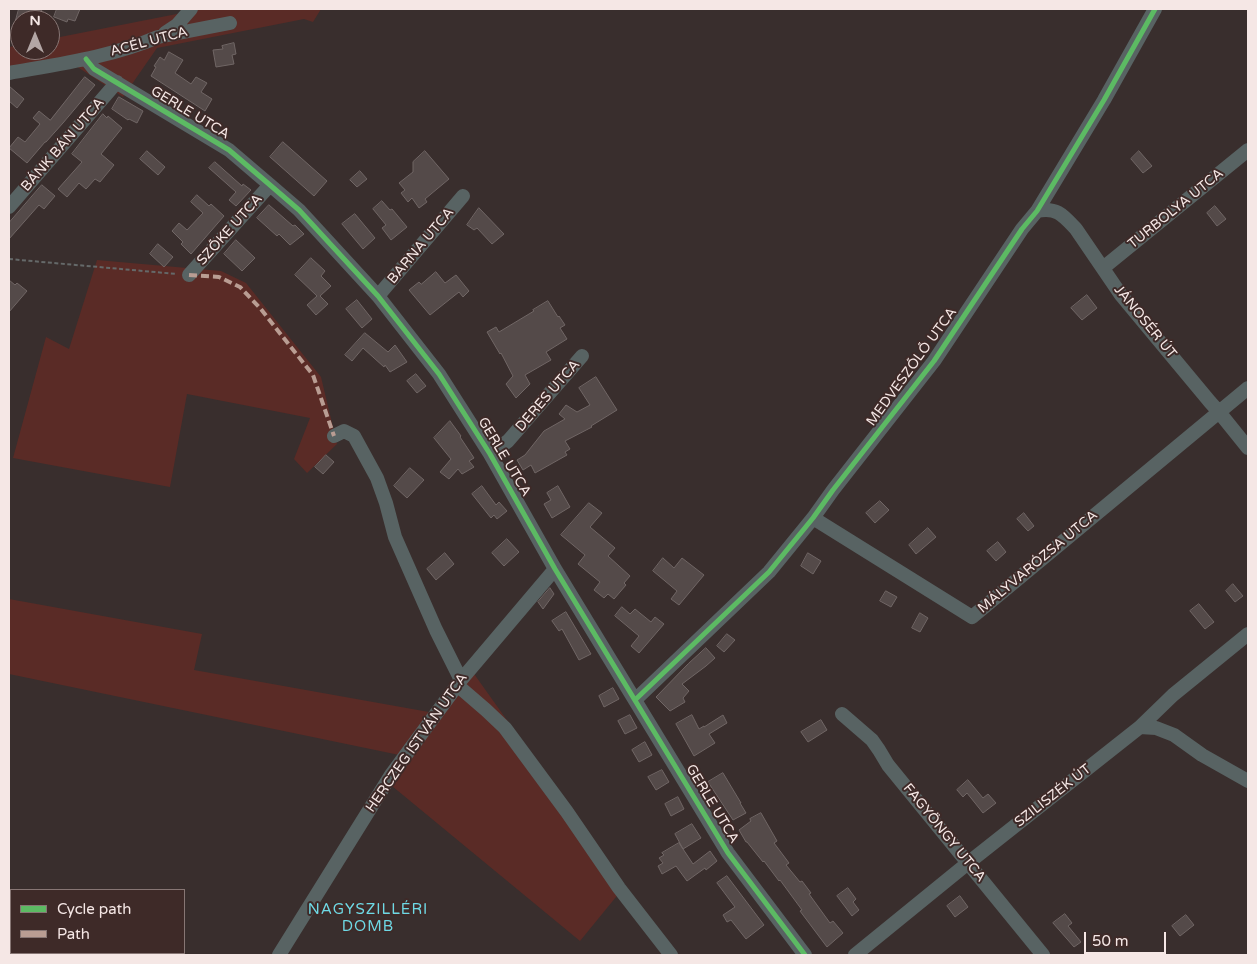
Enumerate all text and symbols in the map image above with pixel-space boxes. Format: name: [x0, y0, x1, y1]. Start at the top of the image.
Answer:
north arrow: [10, 10, 60, 60]
text: N: [29, 12, 41, 29]
street label: ACÉL UTCA: [108, 24, 190, 60]
street label: GERLE UTCA: [147, 83, 233, 143]
street label: BÁNK BÁN UTCA: [18, 95, 108, 195]
street label: TURBOLYA UTCA: [1125, 165, 1227, 253]
street label: SZŐKE UTCA: [194, 191, 266, 269]
street label: BARNA UTCA: [384, 204, 458, 288]
street label: JÁNOSÉR ÚT: [1110, 282, 1180, 362]
street label: MEDVESZŐLŐ UTCA: [863, 304, 961, 430]
street label: DERES UTCA: [512, 357, 584, 435]
street label: GERLE UTCA: [474, 414, 534, 500]
street label: MÁLYVARÓZSA UTCA: [975, 507, 1101, 617]
street label: HERCZEG ISTVÁN UTCA: [363, 670, 471, 816]
street label: GERLE UTCA: [682, 761, 742, 847]
street label: SZILISZÉK ÚT: [1011, 761, 1095, 831]
street label: FAGYÖNGY UTCA: [899, 780, 989, 886]
legend: [10, 889, 185, 954]
text: Cycle path: [57, 900, 131, 918]
district label: NAGYSZILLÉRI DOMB: [306, 901, 430, 936]
scale bar: [1087, 922, 1170, 954]
text: Path: [57, 925, 90, 943]
text: 50 m: [1092, 932, 1129, 950]

